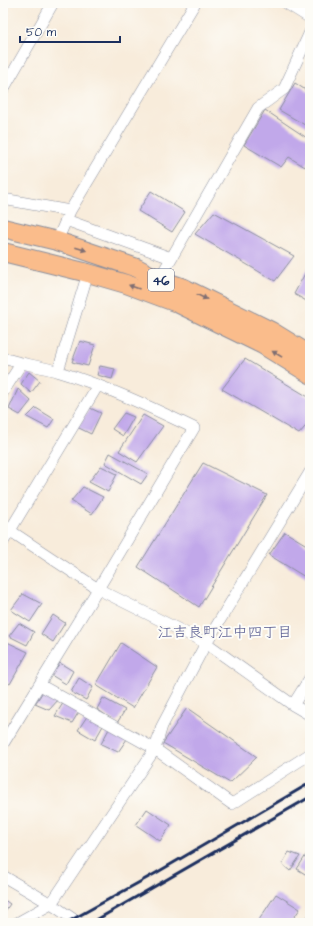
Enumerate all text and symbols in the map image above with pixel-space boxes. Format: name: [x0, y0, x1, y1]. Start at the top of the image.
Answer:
scale bar: [20, 18, 120, 44]
text: 50 m: [26, 24, 57, 41]
one-way arrow: [76, 246, 88, 252]
road number: 46: [148, 269, 174, 291]
one-way arrow: [127, 284, 139, 290]
one-way arrow: [196, 294, 207, 300]
one-way arrow: [272, 350, 282, 358]
district label: 江吉良町江中四丁目: [157, 622, 293, 643]

